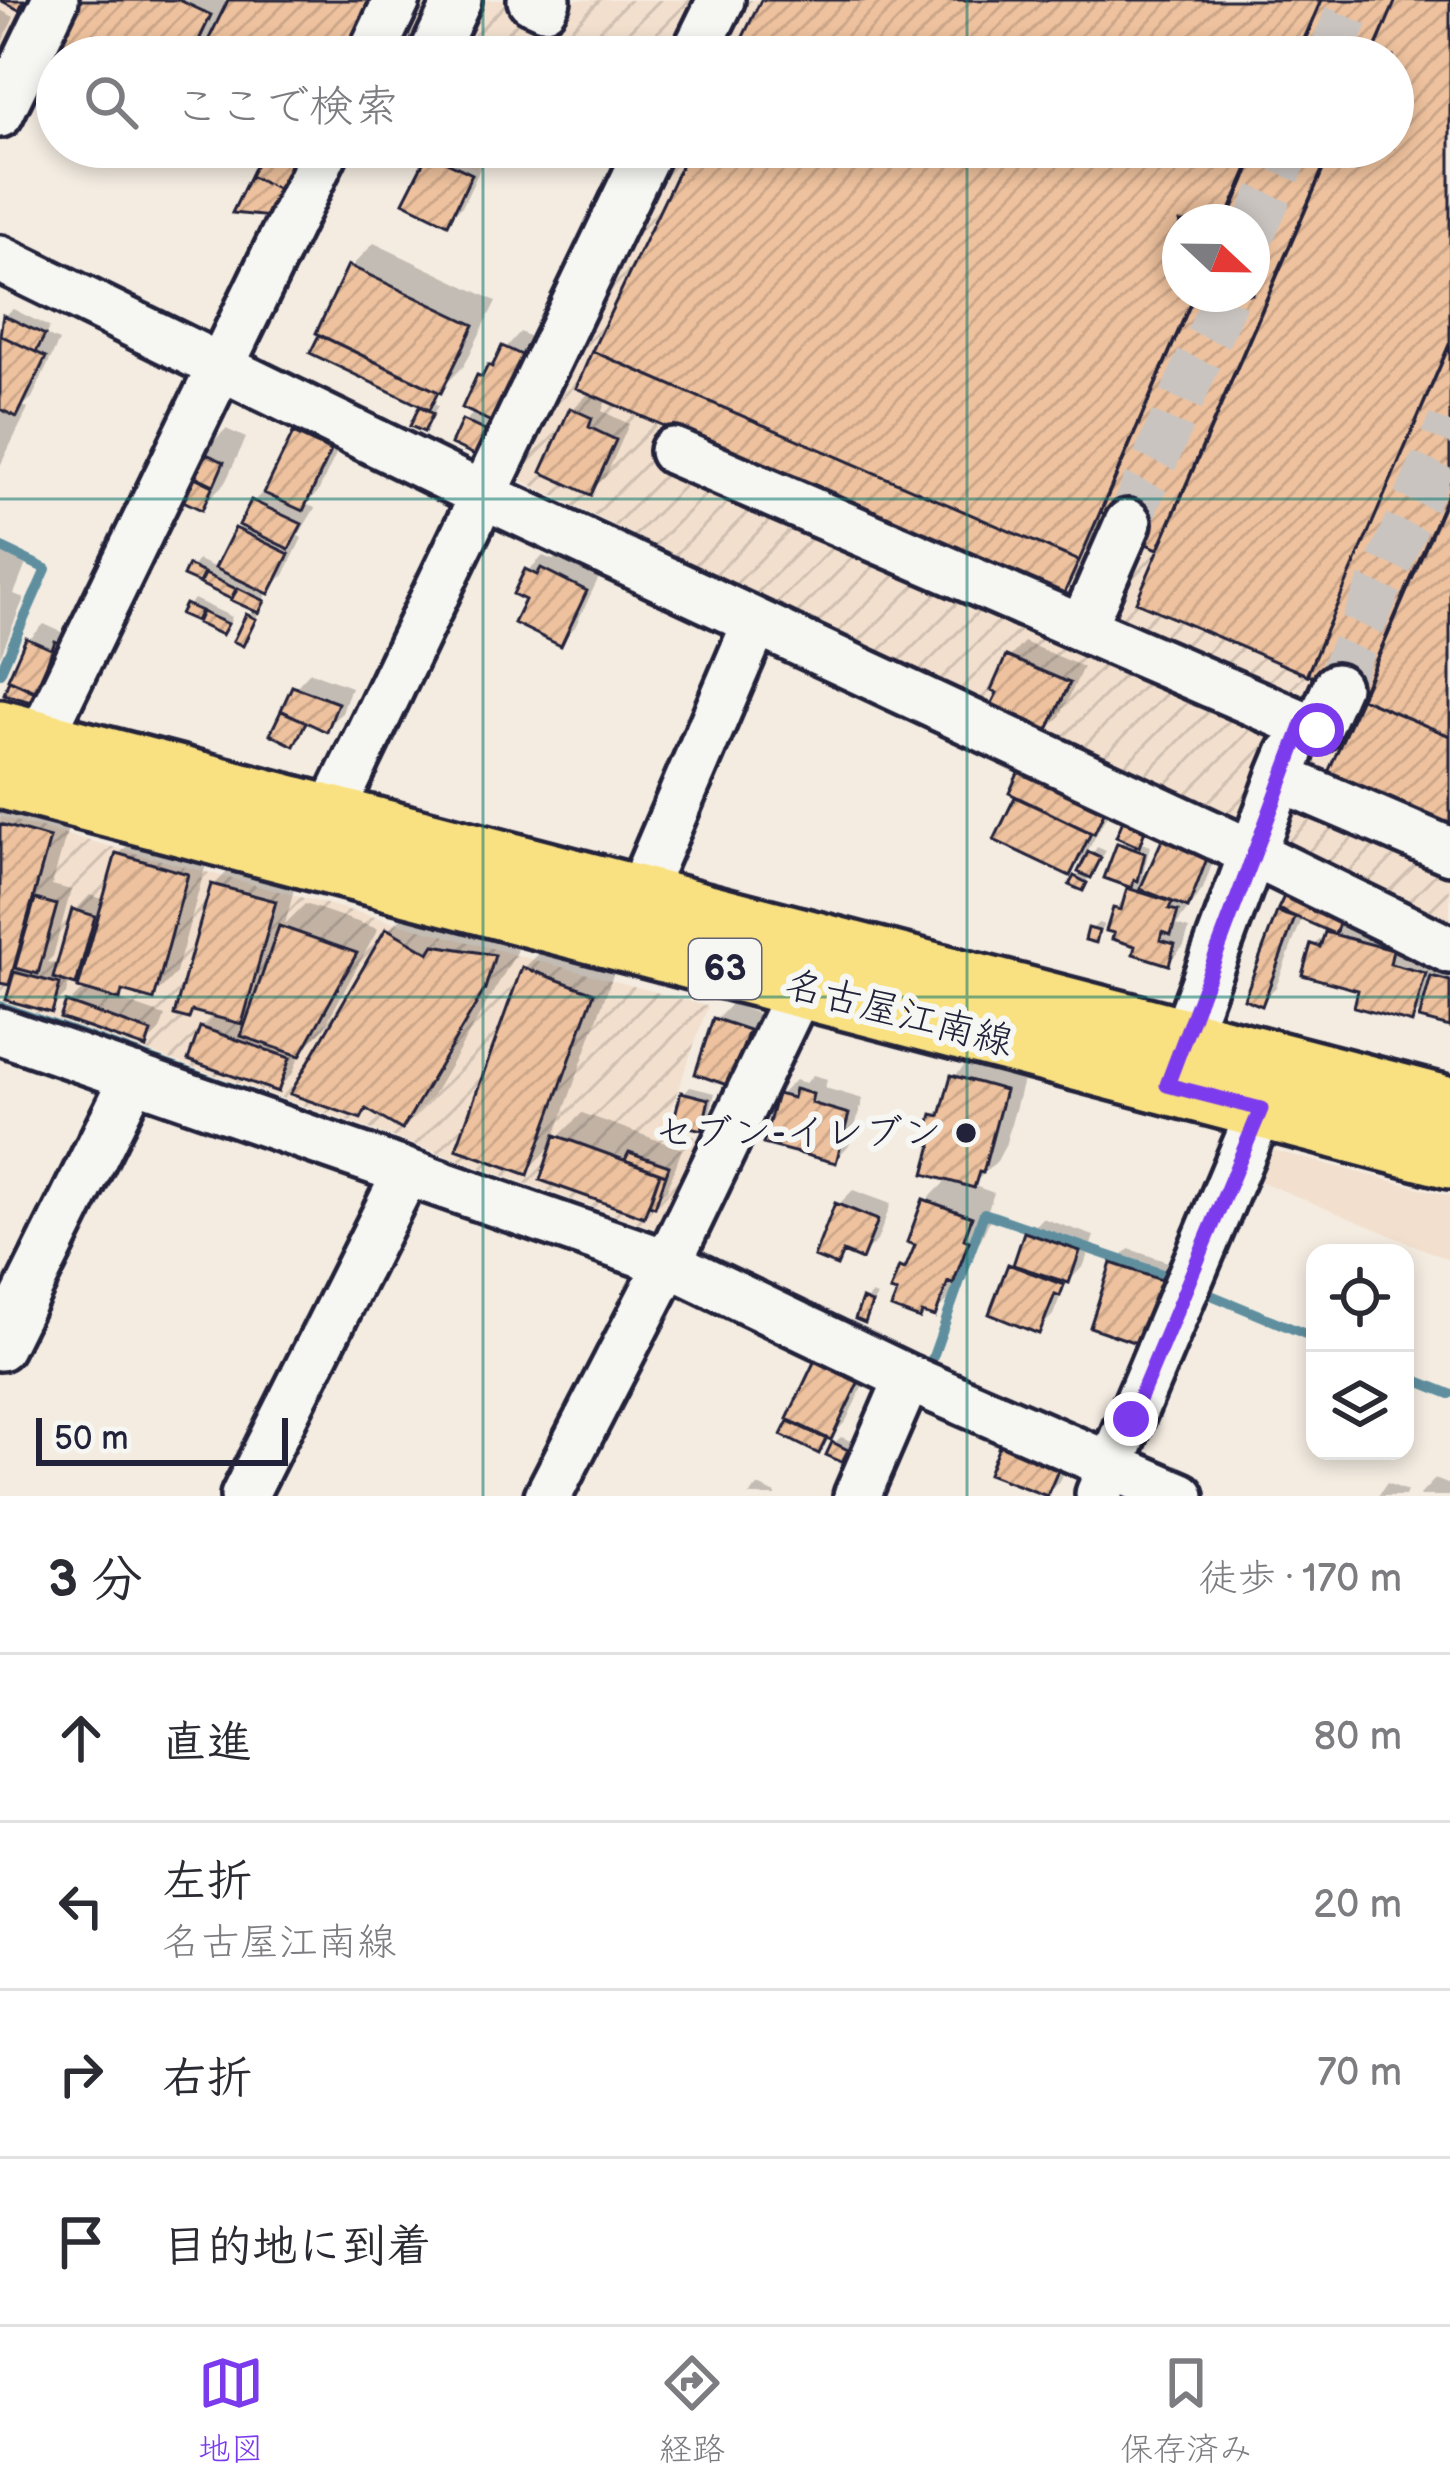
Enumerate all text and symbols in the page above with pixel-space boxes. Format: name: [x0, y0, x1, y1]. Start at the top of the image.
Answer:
search box: [36, 36, 1414, 168]
icon: search: [78, 69, 144, 135]
text: ここで検索: [174, 80, 399, 135]
north arrow: [1162, 204, 1270, 312]
route start: [1290, 703, 1344, 757]
road number: 63: [689, 939, 761, 999]
street label: 名古屋江南線: [780, 961, 1018, 1067]
place label: セブン-イレブン: [655, 1110, 942, 1157]
marker: セブン-イレブン: [953, 1120, 979, 1146]
map controls: [1306, 1244, 1414, 1460]
button: locate: [1306, 1244, 1414, 1352]
button: layers: [1306, 1352, 1414, 1460]
route end: [1104, 1392, 1158, 1446]
scale bar: [36, 1412, 288, 1465]
text: 50 m: [54, 1419, 129, 1459]
text: 3 分: [48, 1550, 143, 1611]
text: 徒歩 · 170 m: [1199, 1556, 1402, 1603]
icon: ahead: [48, 1705, 114, 1771]
text: 80 m: [1314, 1714, 1402, 1761]
text: 直進: [162, 1716, 252, 1771]
text: 左折: [162, 1855, 252, 1910]
icon: left: [48, 1873, 114, 1939]
text: 20 m: [1313, 1882, 1402, 1929]
text: 名古屋江南線: [162, 1920, 396, 1967]
icon: right: [48, 2041, 114, 2107]
text: 70 m: [1317, 2050, 1402, 2097]
text: 右折: [162, 2052, 252, 2107]
icon: arrive: [48, 2209, 114, 2275]
text: 目的地に到着: [162, 2220, 432, 2275]
tab: 地図: [198, 2350, 264, 2470]
tab: 経路: [659, 2350, 725, 2470]
tab: 保存済み: [1120, 2350, 1252, 2470]

